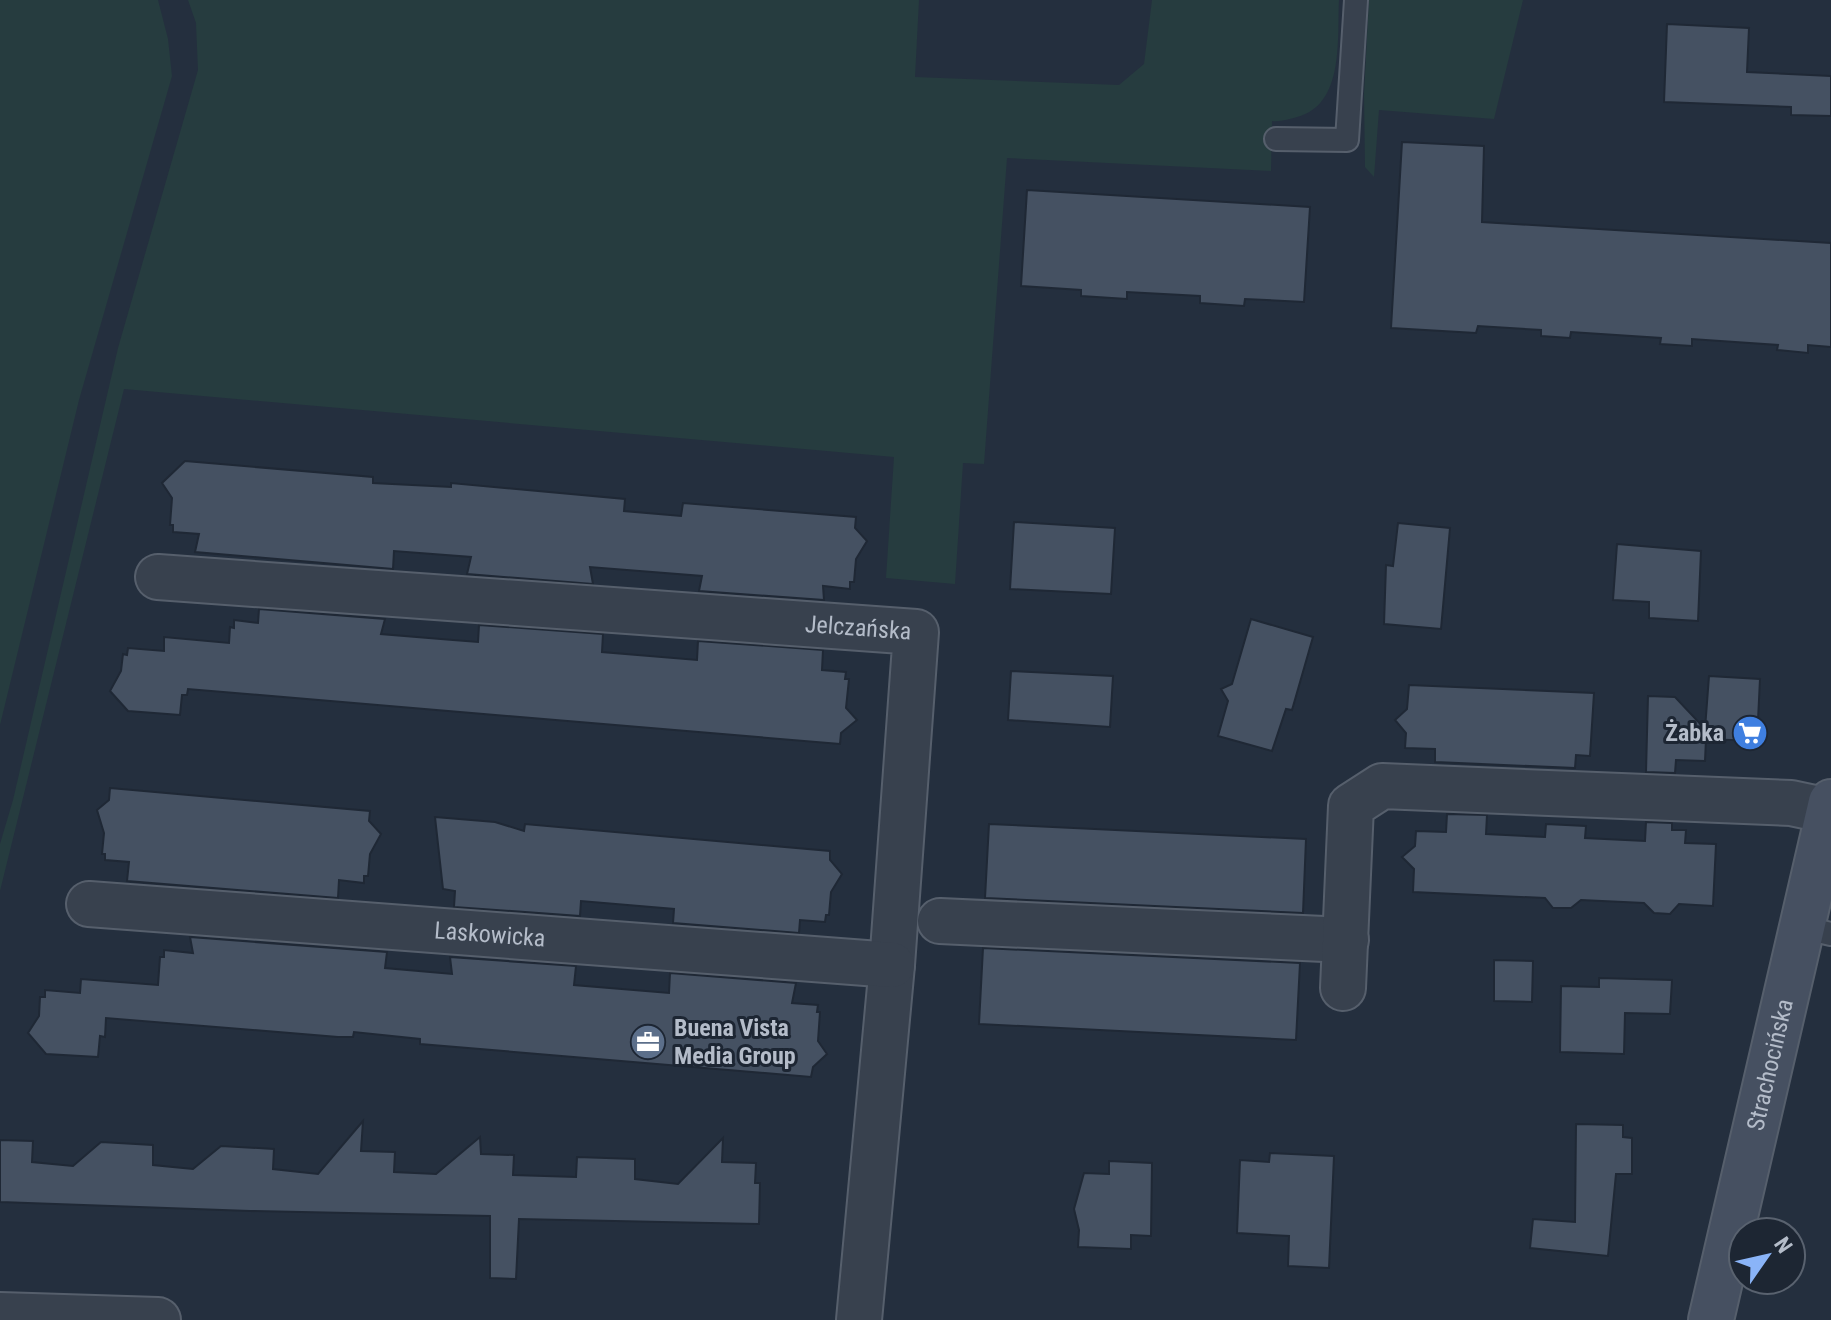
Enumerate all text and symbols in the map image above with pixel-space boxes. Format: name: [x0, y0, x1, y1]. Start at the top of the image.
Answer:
street label: Jelczańska: [804, 610, 912, 646]
supermarket icon: Żabka: [1731, 714, 1769, 752]
place label: Żabka: [1665, 719, 1724, 747]
street label: Laskowicka: [433, 916, 546, 953]
street label: Strachocińska: [1741, 996, 1799, 1133]
place label: Buena Vista Media Group: [674, 1014, 796, 1070]
office icon: Buena Vista Media Group: [629, 1023, 667, 1061]
north arrow: [1727, 1216, 1807, 1296]
text: N: [1769, 1233, 1797, 1258]

